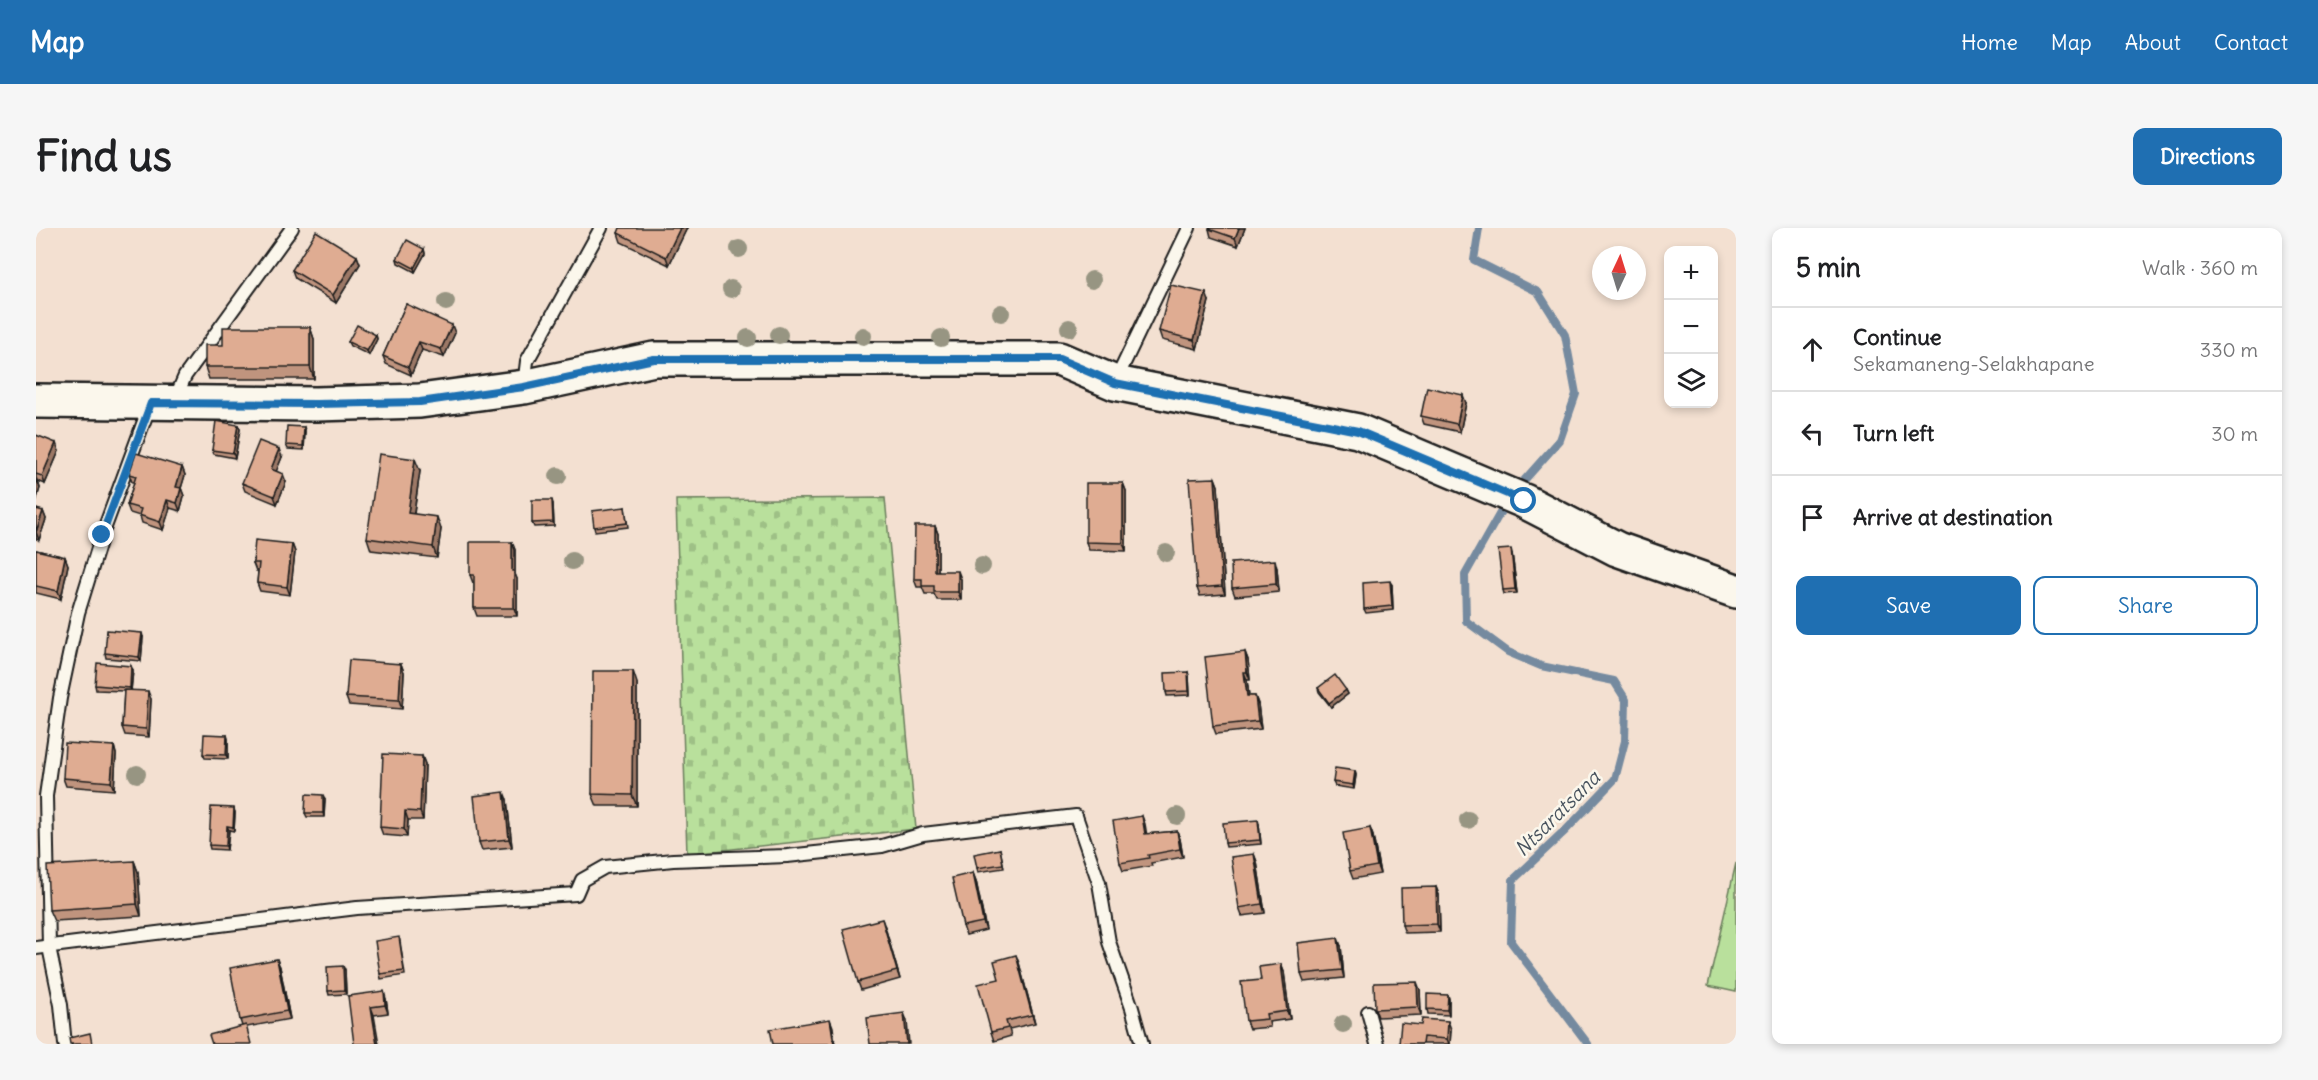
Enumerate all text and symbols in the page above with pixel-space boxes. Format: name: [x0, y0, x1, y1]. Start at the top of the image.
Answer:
text: Map: [30, 24, 84, 60]
text: Home: [1961, 29, 2018, 56]
text: Map: [2051, 29, 2092, 56]
text: About: [2125, 29, 2181, 56]
text: Contact: [2214, 29, 2288, 56]
button: Directions: [2133, 128, 2282, 185]
text: Find us: [36, 130, 172, 182]
north arrow: [1592, 246, 1646, 300]
map controls: [1664, 246, 1718, 408]
button: +: [1664, 246, 1718, 300]
text: 5 min: [1796, 251, 1861, 284]
text: Walk · 360 m: [2142, 255, 2258, 280]
button: −: [1664, 300, 1718, 354]
text: Continue: [1853, 323, 1942, 351]
icon: ahead: [1796, 333, 1829, 366]
text: 330 m: [2200, 337, 2258, 362]
text: Sekamaneng-Selakhapane: [1853, 351, 2094, 376]
button: layers: [1664, 354, 1718, 408]
icon: left: [1796, 417, 1829, 450]
text: Turn left: [1853, 419, 1934, 447]
text: 30 m: [2211, 421, 2258, 446]
route start: [1510, 487, 1536, 513]
icon: arrive: [1796, 501, 1829, 534]
text: Arrive at destination: [1853, 503, 2053, 531]
route end: [88, 521, 114, 547]
button: Save: [1796, 576, 2021, 635]
button: Share: [2033, 576, 2258, 635]
water label: Ntsaratsana: [1509, 764, 1606, 861]

